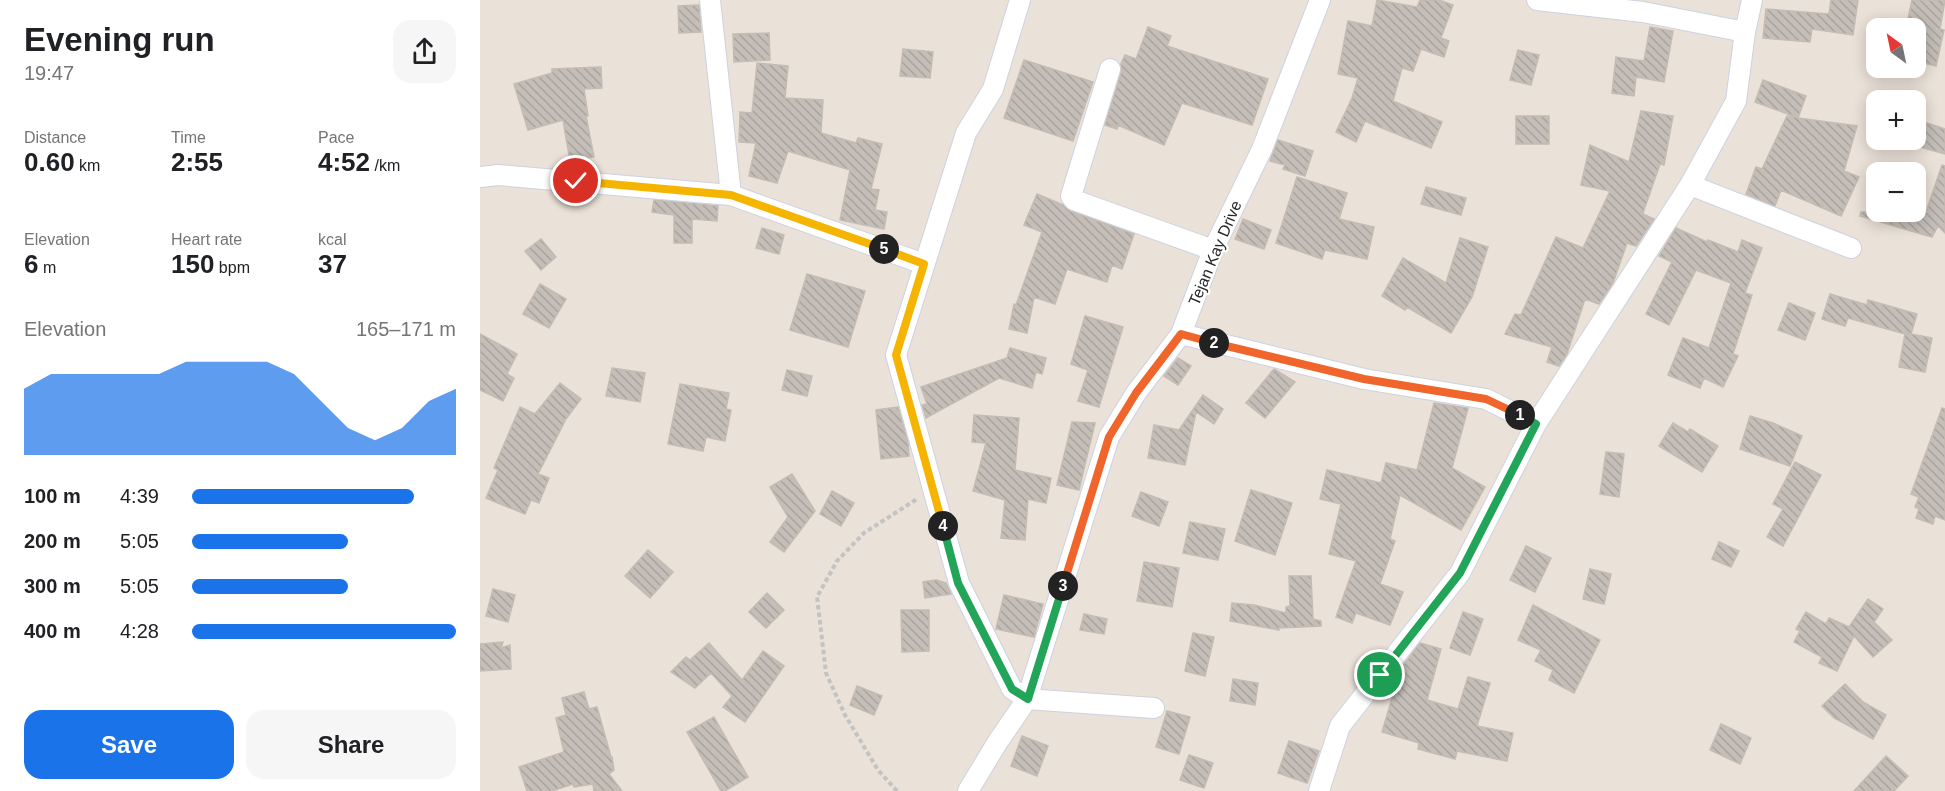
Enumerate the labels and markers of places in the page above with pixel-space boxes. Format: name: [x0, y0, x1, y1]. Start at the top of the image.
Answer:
pin: [550, 155, 601, 206]
pin: 5: [869, 234, 899, 264]
pin: 2: [1199, 328, 1229, 358]
pin: 1: [1505, 400, 1535, 430]
pin: 4: [928, 511, 958, 541]
pin: 3: [1048, 571, 1078, 601]
pin: [1354, 649, 1405, 700]

